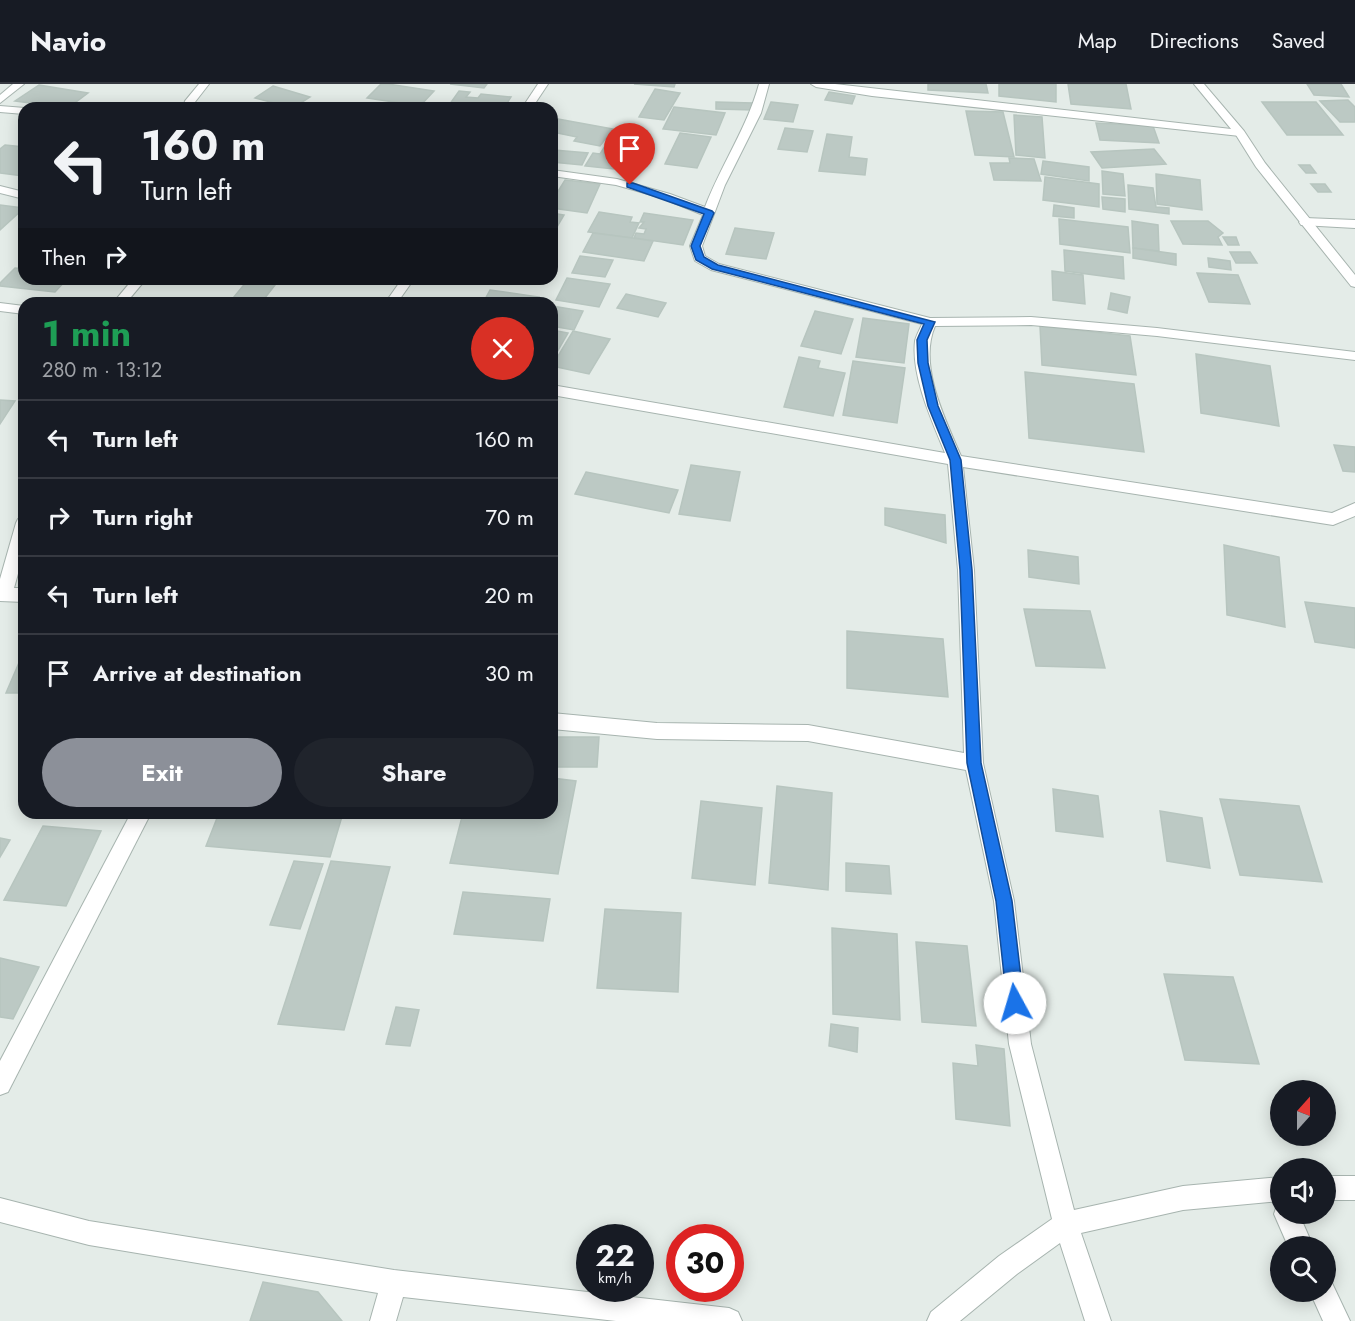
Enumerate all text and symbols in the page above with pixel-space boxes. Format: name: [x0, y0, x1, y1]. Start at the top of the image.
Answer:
text: Navio: [30, 21, 106, 62]
text: Map: [1078, 26, 1117, 56]
text: Directions: [1150, 26, 1239, 56]
text: Saved: [1272, 26, 1325, 56]
text: 160 m: [141, 115, 265, 176]
pin: [604, 123, 655, 185]
icon: left: [42, 126, 120, 204]
icon: arrive: [613, 132, 646, 165]
text: Turn left: [141, 171, 231, 210]
icon: right: [99, 240, 132, 273]
text: Then: [42, 241, 87, 273]
text: 1 min: [42, 307, 131, 359]
button: close: [471, 317, 534, 380]
text: 280 m · 13:12: [42, 356, 162, 385]
icon: left: [42, 423, 75, 456]
text: Turn left: [93, 423, 178, 455]
text: 160 m: [474, 423, 534, 455]
icon: right: [42, 501, 75, 534]
text: Turn right: [93, 501, 193, 533]
text: 70 m: [485, 501, 534, 533]
icon: left: [42, 579, 75, 612]
text: Turn left: [93, 579, 178, 611]
text: 20 m: [485, 579, 534, 611]
icon: arrive: [42, 657, 75, 690]
text: Arrive at destination: [93, 657, 302, 689]
text: 30 m: [485, 657, 534, 689]
button: Exit: [42, 738, 282, 807]
button: Share: [294, 738, 534, 807]
position arrow: [983, 971, 1047, 1035]
north arrow: [1270, 1080, 1336, 1146]
map controls: [1270, 1080, 1336, 1302]
button: sound: [1270, 1158, 1336, 1224]
speed limit sign: 30: [666, 1224, 744, 1302]
text: 22: [595, 1234, 635, 1277]
button: search: [1270, 1236, 1336, 1302]
text: km/h: [598, 1267, 632, 1289]

